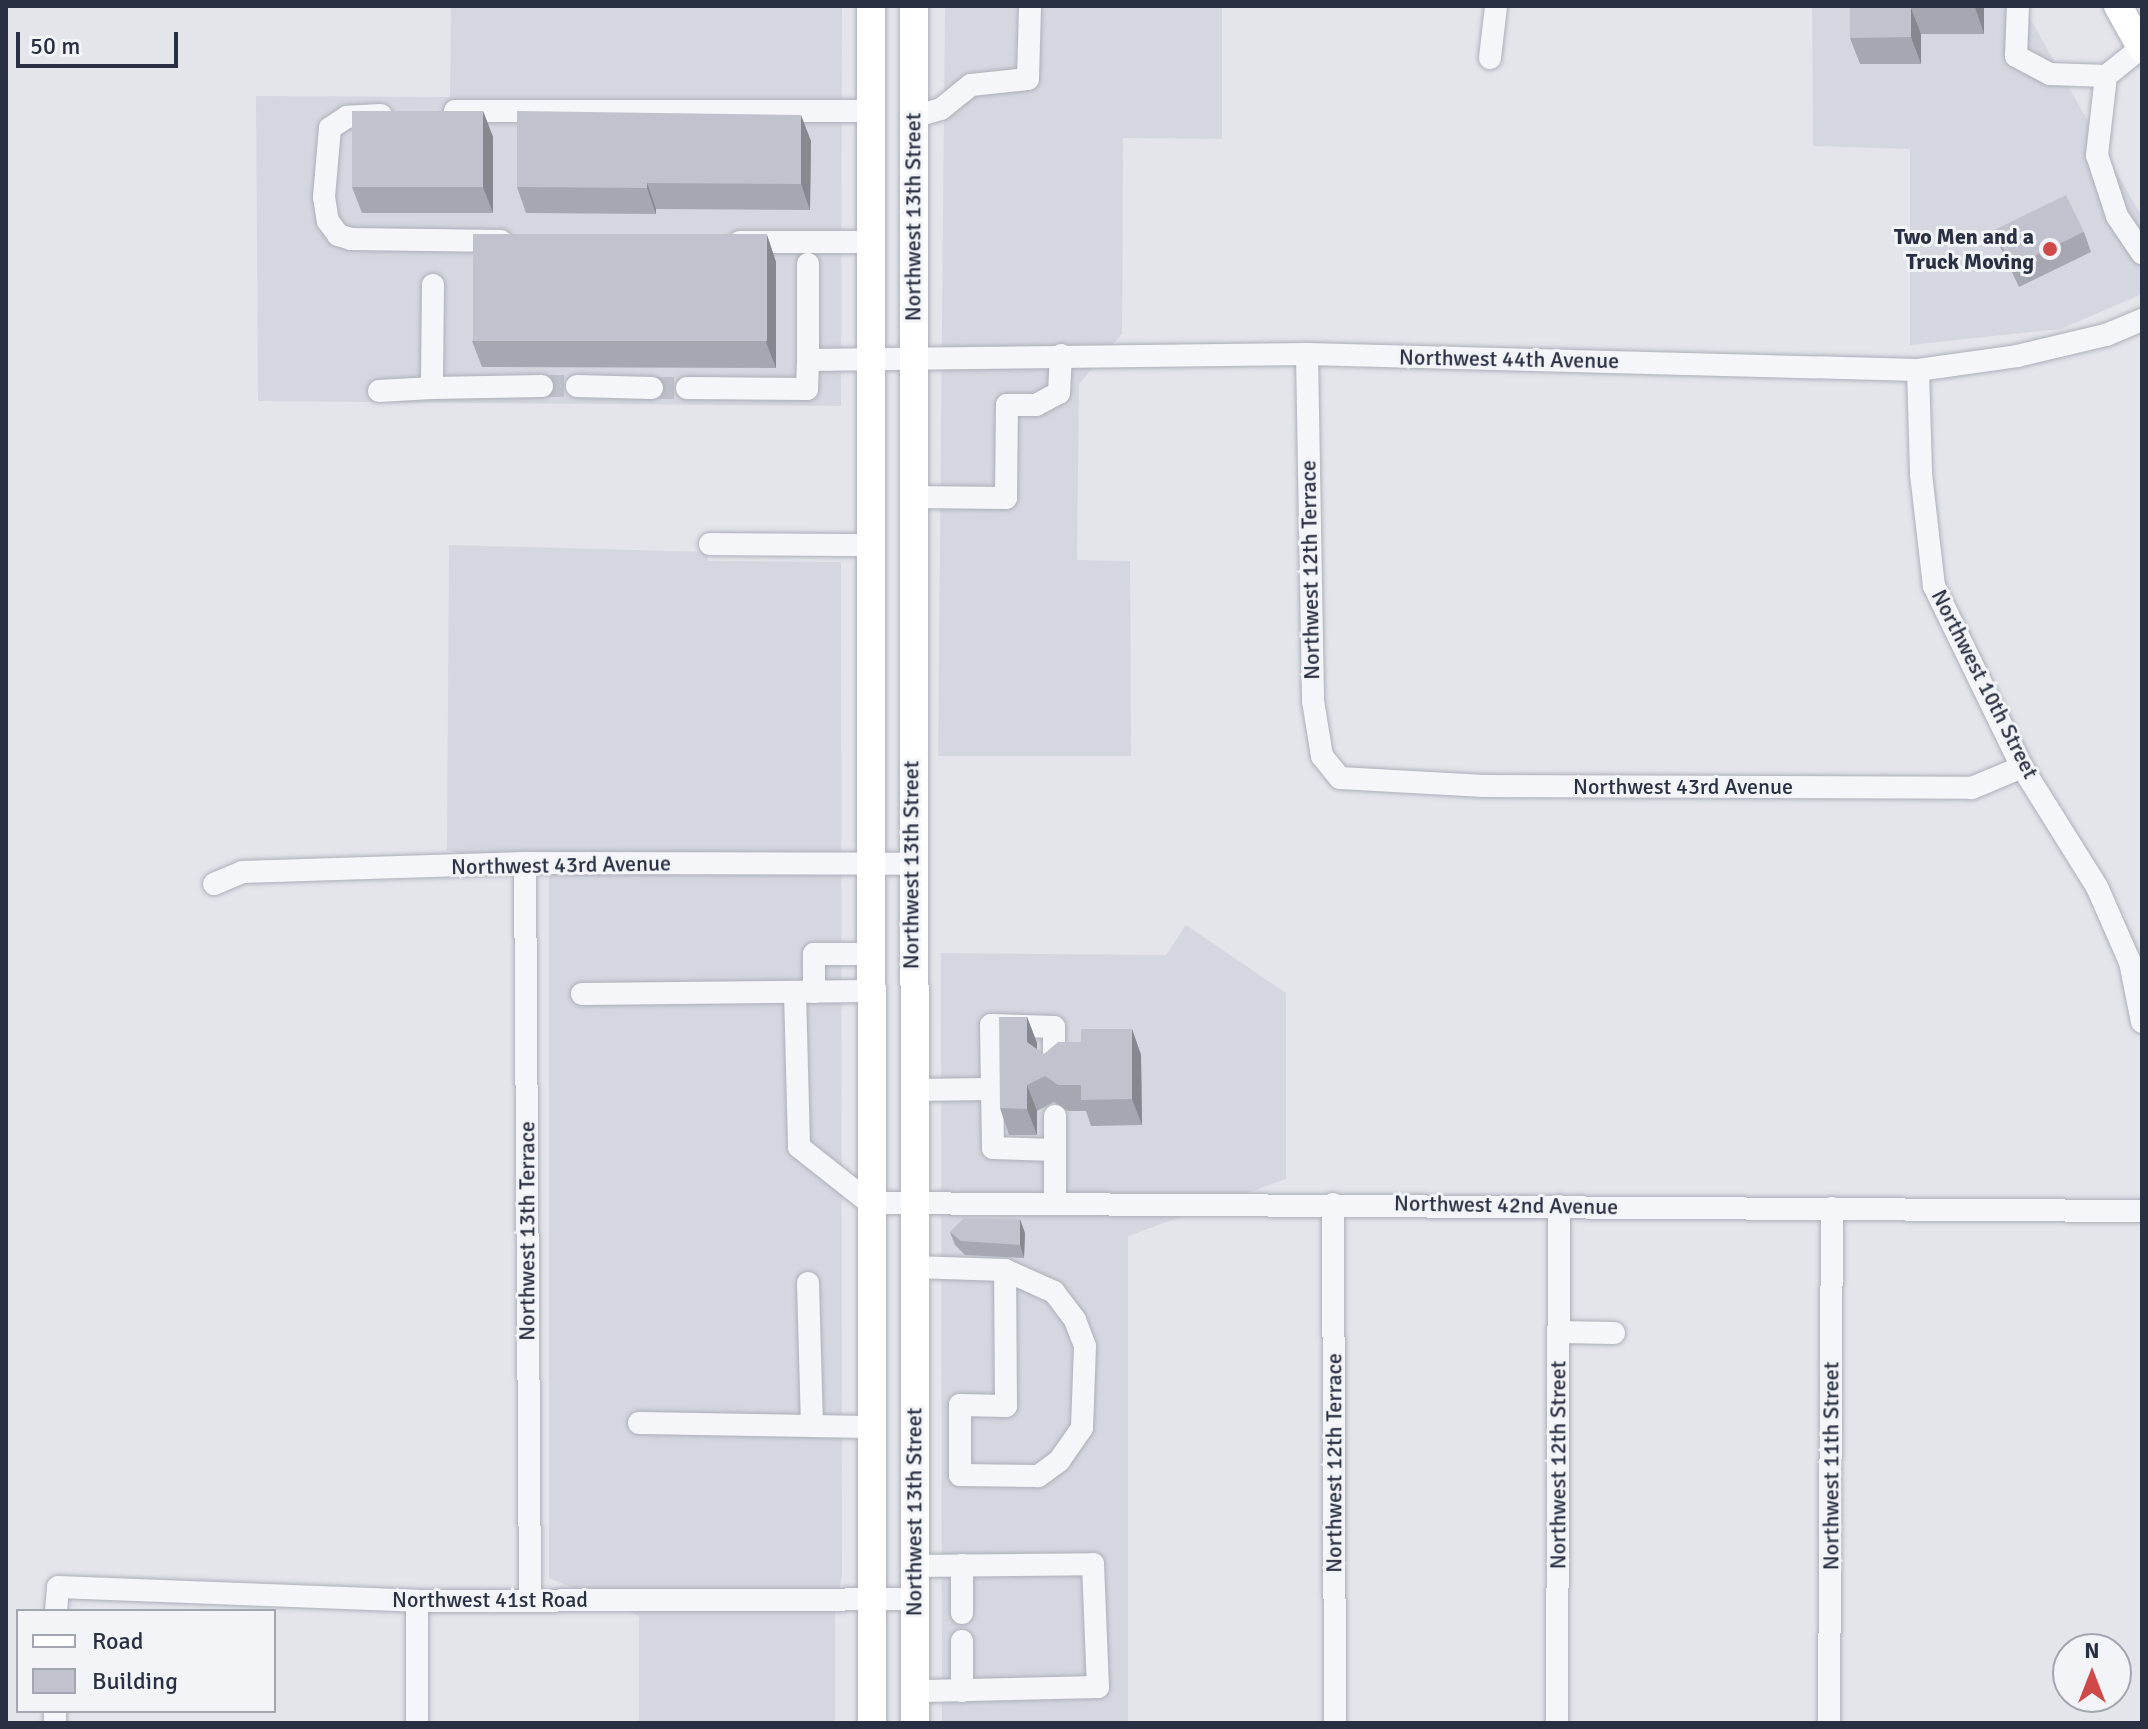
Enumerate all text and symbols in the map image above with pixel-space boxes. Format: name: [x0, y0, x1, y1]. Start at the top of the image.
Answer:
scale bar: [20, 16, 182, 66]
text: 50 m: [30, 31, 80, 61]
street label: Northwest 13th Street: [900, 113, 926, 321]
place label: Two Men and a Truck Moving: [1894, 223, 2034, 274]
marker: Two Men and a Truck Moving: [2041, 240, 2059, 258]
street label: Northwest 44th Avenue: [1399, 344, 1619, 374]
street label: Northwest 12th Terrace: [1295, 460, 1325, 680]
street label: Northwest 10th Street: [1926, 585, 2044, 783]
street label: Northwest 13th Street: [898, 761, 924, 969]
street label: Northwest 43rd Avenue: [1573, 774, 1793, 800]
street label: Northwest 43rd Avenue: [451, 850, 671, 880]
street label: Northwest 13th Terrace: [514, 1121, 540, 1341]
street label: Northwest 42nd Avenue: [1394, 1190, 1618, 1220]
street label: Northwest 12th Terrace: [1321, 1353, 1347, 1573]
street label: Northwest 12th Street: [1545, 1361, 1571, 1569]
street label: Northwest 11th Street: [1818, 1362, 1844, 1570]
street label: Northwest 13th Street: [901, 1408, 927, 1616]
street label: Northwest 41st Road: [392, 1587, 588, 1613]
legend: [16, 1609, 276, 1713]
text: Road: [92, 1626, 143, 1656]
north arrow: [2052, 1633, 2132, 1713]
text: N: [2084, 1637, 2100, 1664]
text: Building: [92, 1666, 178, 1696]

